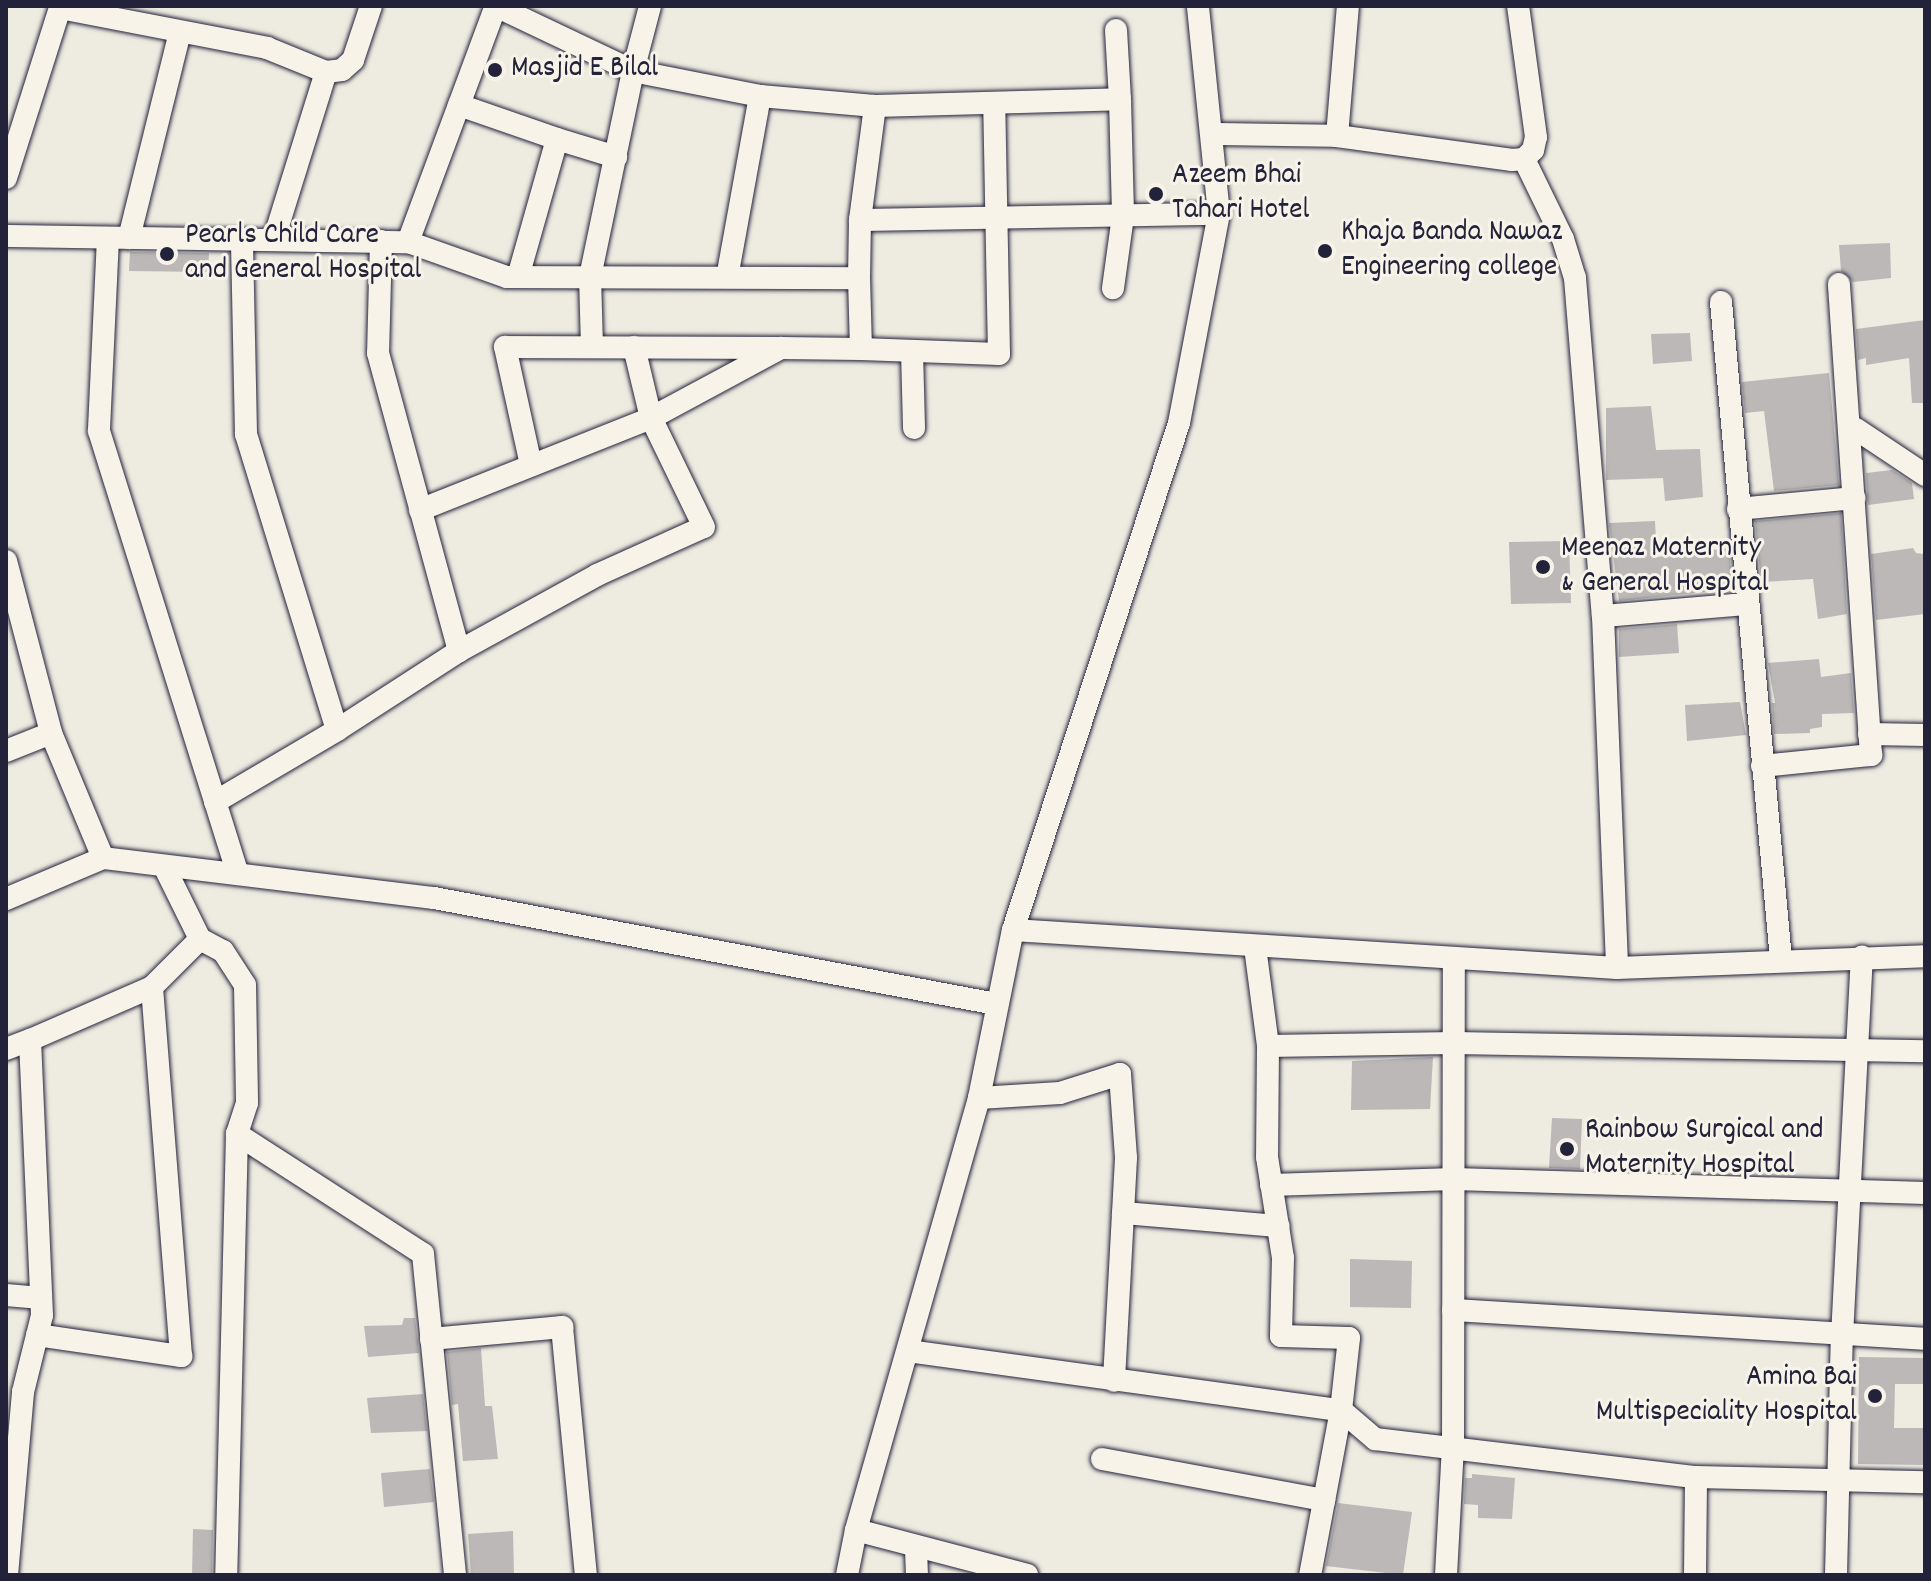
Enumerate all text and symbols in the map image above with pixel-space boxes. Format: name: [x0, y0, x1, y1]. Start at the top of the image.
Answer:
place label: Masjid E Bilal: [511, 52, 658, 88]
marker: Masjid E Bilal: [486, 61, 504, 79]
place label: Azeem Bhai Tahari Hotel: [1172, 159, 1309, 230]
marker: Azeem Bhai Tahari Hotel: [1147, 185, 1165, 203]
place label: Khaja Banda Nawaz Engineering college: [1341, 216, 1562, 286]
place label: Pearls Child Care and General Hospital: [185, 219, 421, 290]
marker: Khaja Banda Nawaz Engineering college: [1316, 242, 1334, 260]
marker: Pearls Child Care and General Hospital: [156, 243, 178, 265]
place label: Meenaz Maternity & General Hospital: [1561, 532, 1769, 602]
marker: Meenaz Maternity & General Hospital: [1532, 556, 1554, 578]
place label: Rainbow Surgical and Maternity Hospital: [1585, 1114, 1824, 1184]
marker: Rainbow Surgical and Maternity Hospital: [1556, 1138, 1578, 1160]
place label: Amina Bai Multispeciality Hospital: [1596, 1361, 1857, 1432]
marker: Amina Bai Multispeciality Hospital: [1864, 1385, 1886, 1407]

